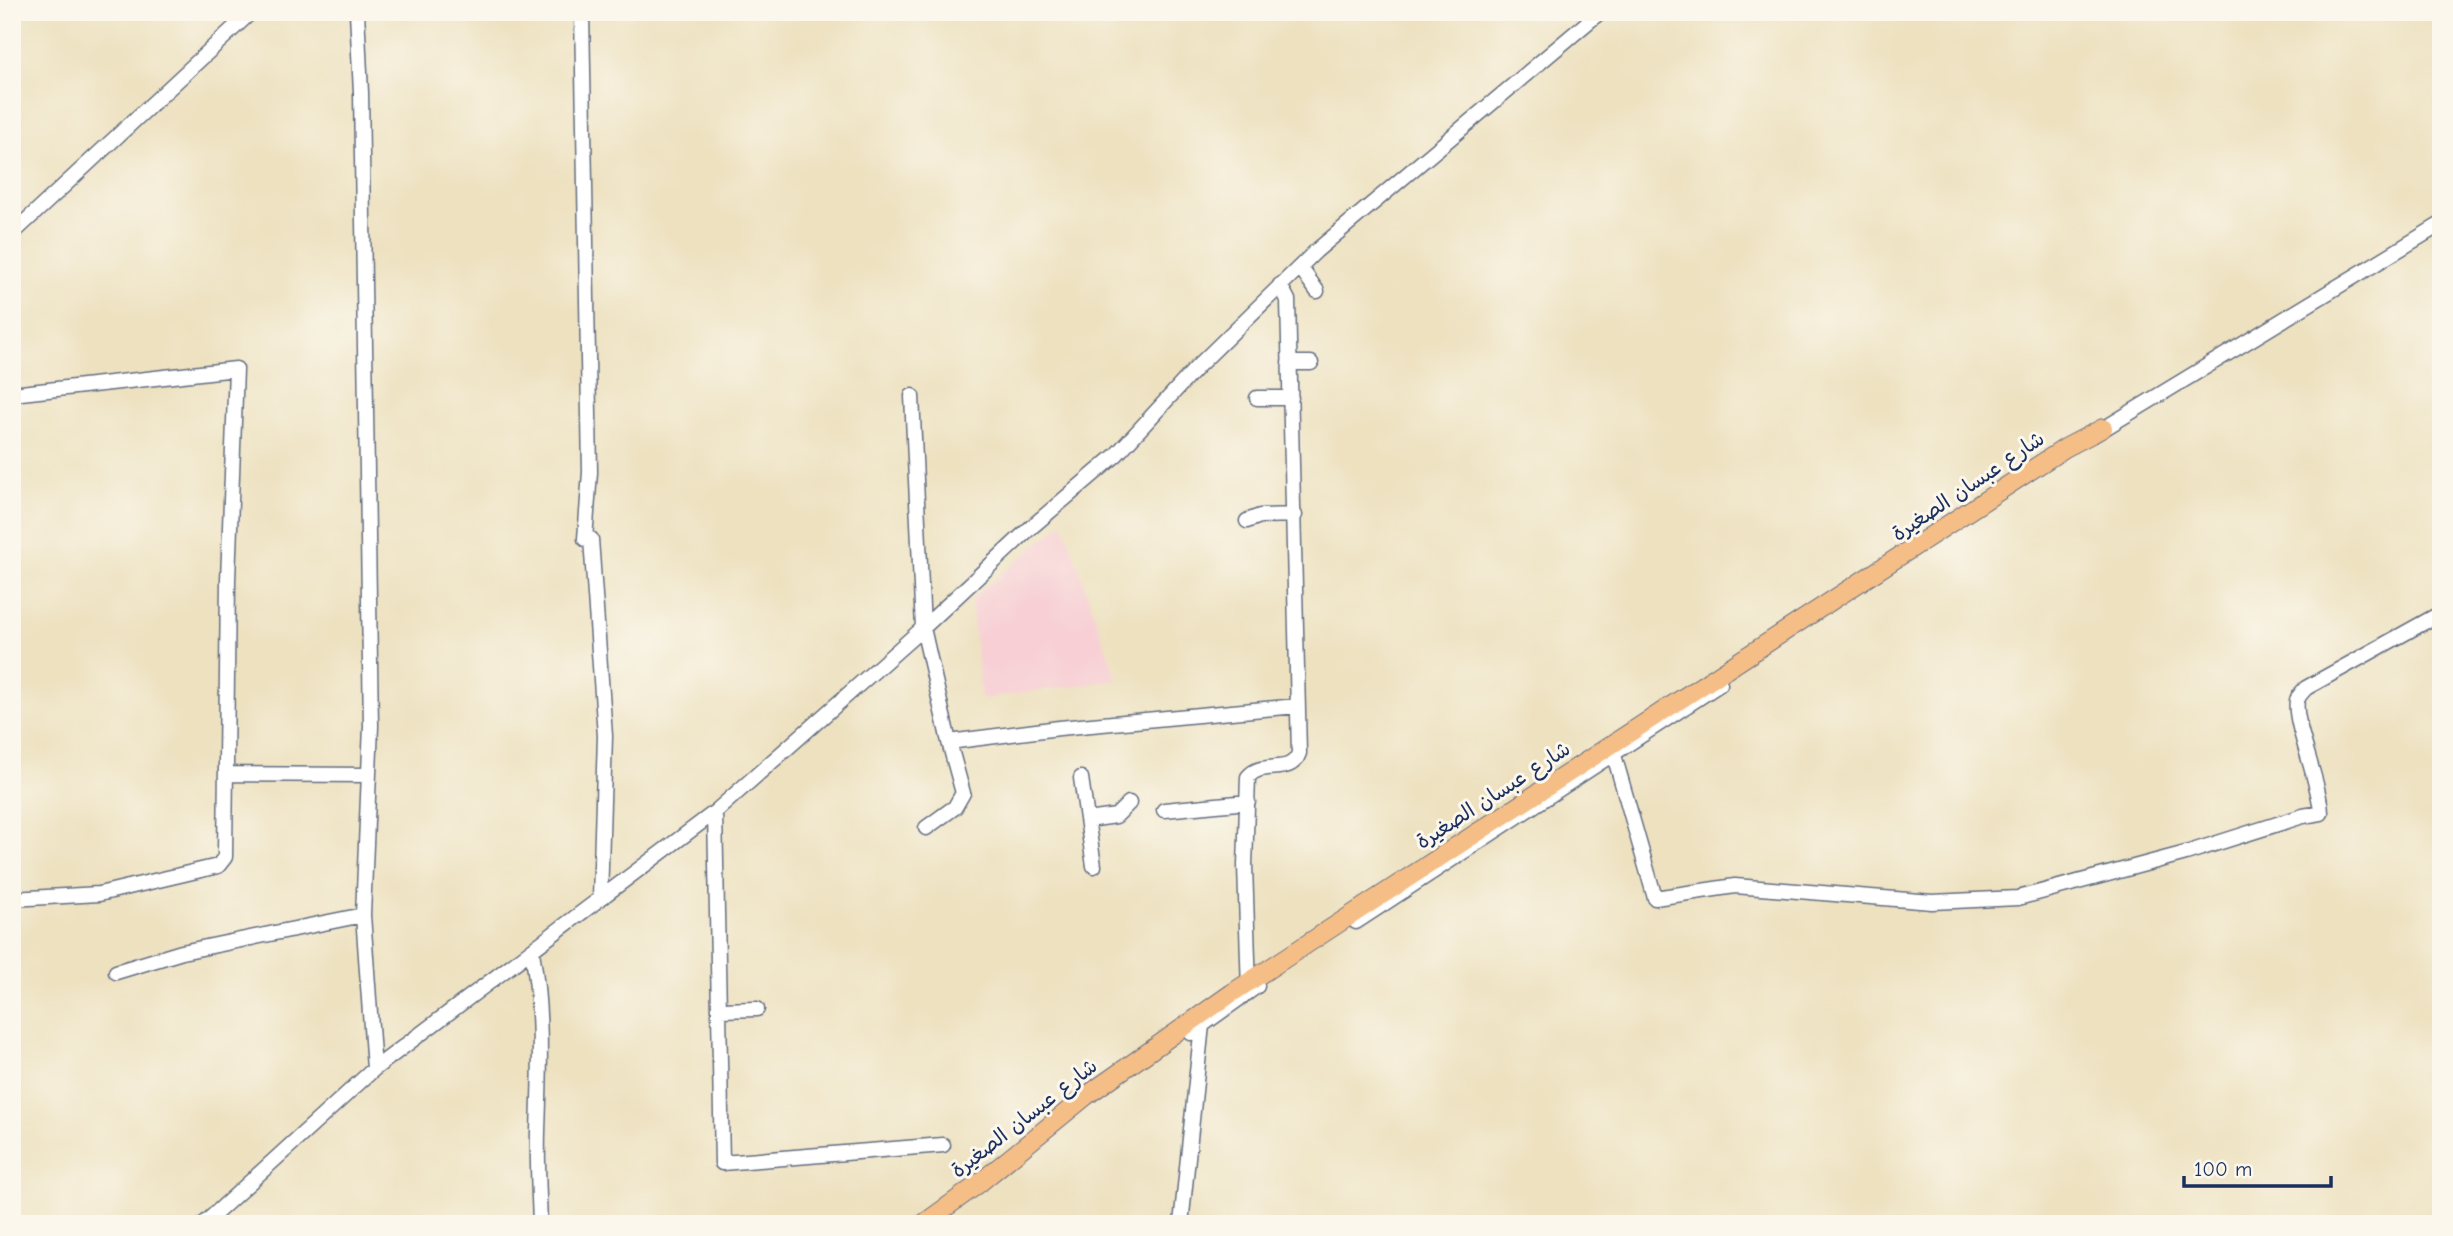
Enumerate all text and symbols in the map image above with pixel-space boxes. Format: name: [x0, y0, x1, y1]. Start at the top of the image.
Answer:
street label: شارع عبسان الصغيرة: [1887, 426, 2051, 548]
street label: شارع عبسان الصغيرة: [1411, 736, 1576, 856]
street label: شارع عبسان الصغيرة: [946, 1054, 1104, 1185]
scale bar: [2184, 1145, 2330, 1189]
text: 100 m: [2194, 1157, 2252, 1181]

